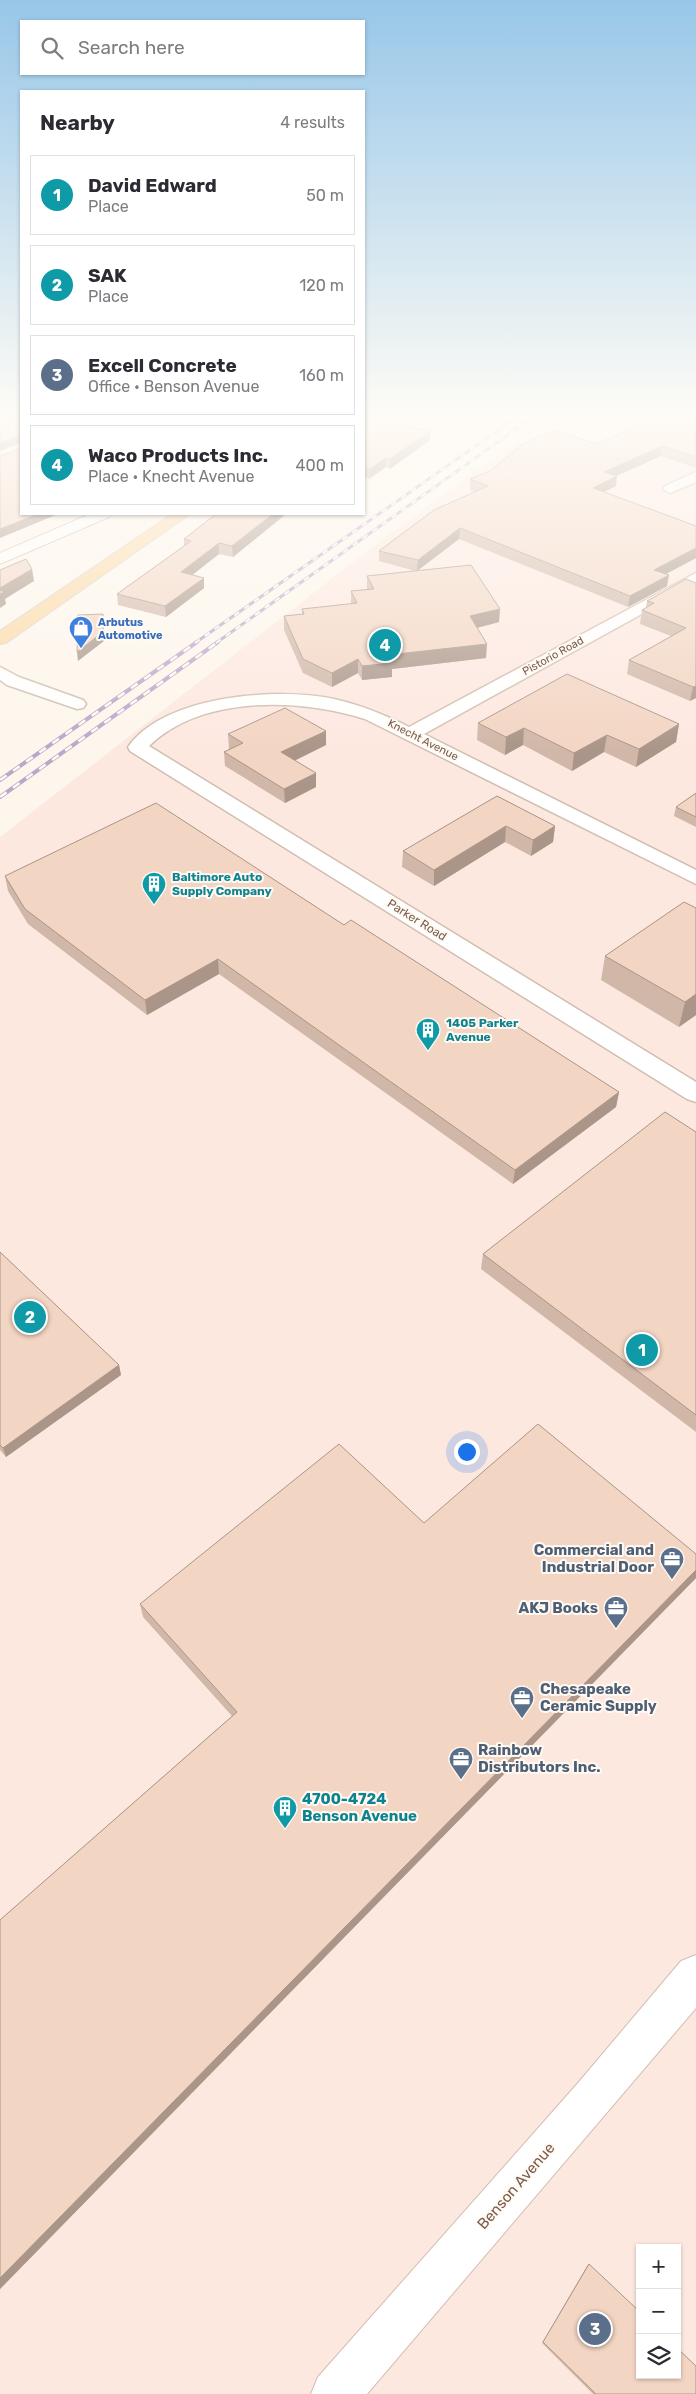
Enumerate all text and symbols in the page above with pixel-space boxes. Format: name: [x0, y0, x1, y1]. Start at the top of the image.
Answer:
search box: [20, 20, 365, 75]
icon: search: [38, 34, 66, 62]
text: Search here: [78, 36, 185, 59]
text: Nearby: [40, 110, 115, 135]
text: 4 results: [280, 113, 345, 132]
text: David Edward: [88, 174, 217, 197]
text: 1: [53, 186, 61, 205]
text: 50 m: [306, 186, 344, 205]
text: Place: [88, 197, 129, 216]
text: SAK: [88, 264, 127, 287]
text: 2: [52, 276, 62, 295]
text: 120 m: [299, 276, 344, 295]
text: Place: [88, 287, 129, 306]
text: Excell Concrete: [88, 354, 237, 377]
text: 3: [52, 366, 62, 385]
text: 160 m: [299, 366, 344, 385]
text: Office · Benson Avenue: [88, 377, 259, 396]
text: Waco Products Inc.: [88, 444, 268, 467]
text: 4: [52, 456, 62, 475]
text: 400 m: [296, 456, 344, 475]
text: Place · Knecht Avenue: [88, 467, 254, 486]
shop icon: Arbutus Automotive: [68, 615, 94, 649]
place label: Arbutus Automotive: [98, 616, 163, 642]
pin: 4: [369, 626, 401, 664]
street label: Pistorio Road: [520, 634, 586, 678]
street label: Knecht Avenue: [386, 717, 460, 763]
place label: Baltimore Auto Supply Company: [172, 870, 272, 898]
building icon: Baltimore Auto Supply Company: [141, 871, 167, 905]
street label: Parker Road: [385, 896, 449, 944]
place label: 1405 Parker Avenue: [446, 1016, 519, 1044]
building icon: 1405 Parker Avenue: [415, 1017, 441, 1051]
pin: 2: [14, 1298, 46, 1336]
pin: 1: [626, 1331, 658, 1369]
your location: [454, 1439, 480, 1465]
place label: Commercial and Industrial Door: [534, 1541, 654, 1576]
office icon: Commercial and Industrial Door: [659, 1546, 685, 1580]
office icon: AKJ Books: [603, 1595, 629, 1629]
place label: AKJ Books: [518, 1599, 598, 1617]
place label: Chesapeake Ceramic Supply: [540, 1680, 657, 1715]
office icon: Chesapeake Ceramic Supply: [509, 1685, 535, 1719]
place label: Rainbow Distributors Inc.: [478, 1741, 601, 1776]
office icon: Rainbow Distributors Inc.: [448, 1746, 474, 1780]
place label: 4700-4724 Benson Avenue: [302, 1790, 417, 1825]
building icon: 4700-4724 Benson Avenue: [272, 1795, 298, 1829]
street label: Benson Avenue: [474, 2139, 558, 2233]
map controls: [636, 2244, 681, 2379]
button: +: [636, 2244, 681, 2289]
button: −: [636, 2289, 681, 2334]
pin: 3: [579, 2310, 611, 2348]
button: layers: [636, 2334, 681, 2379]

